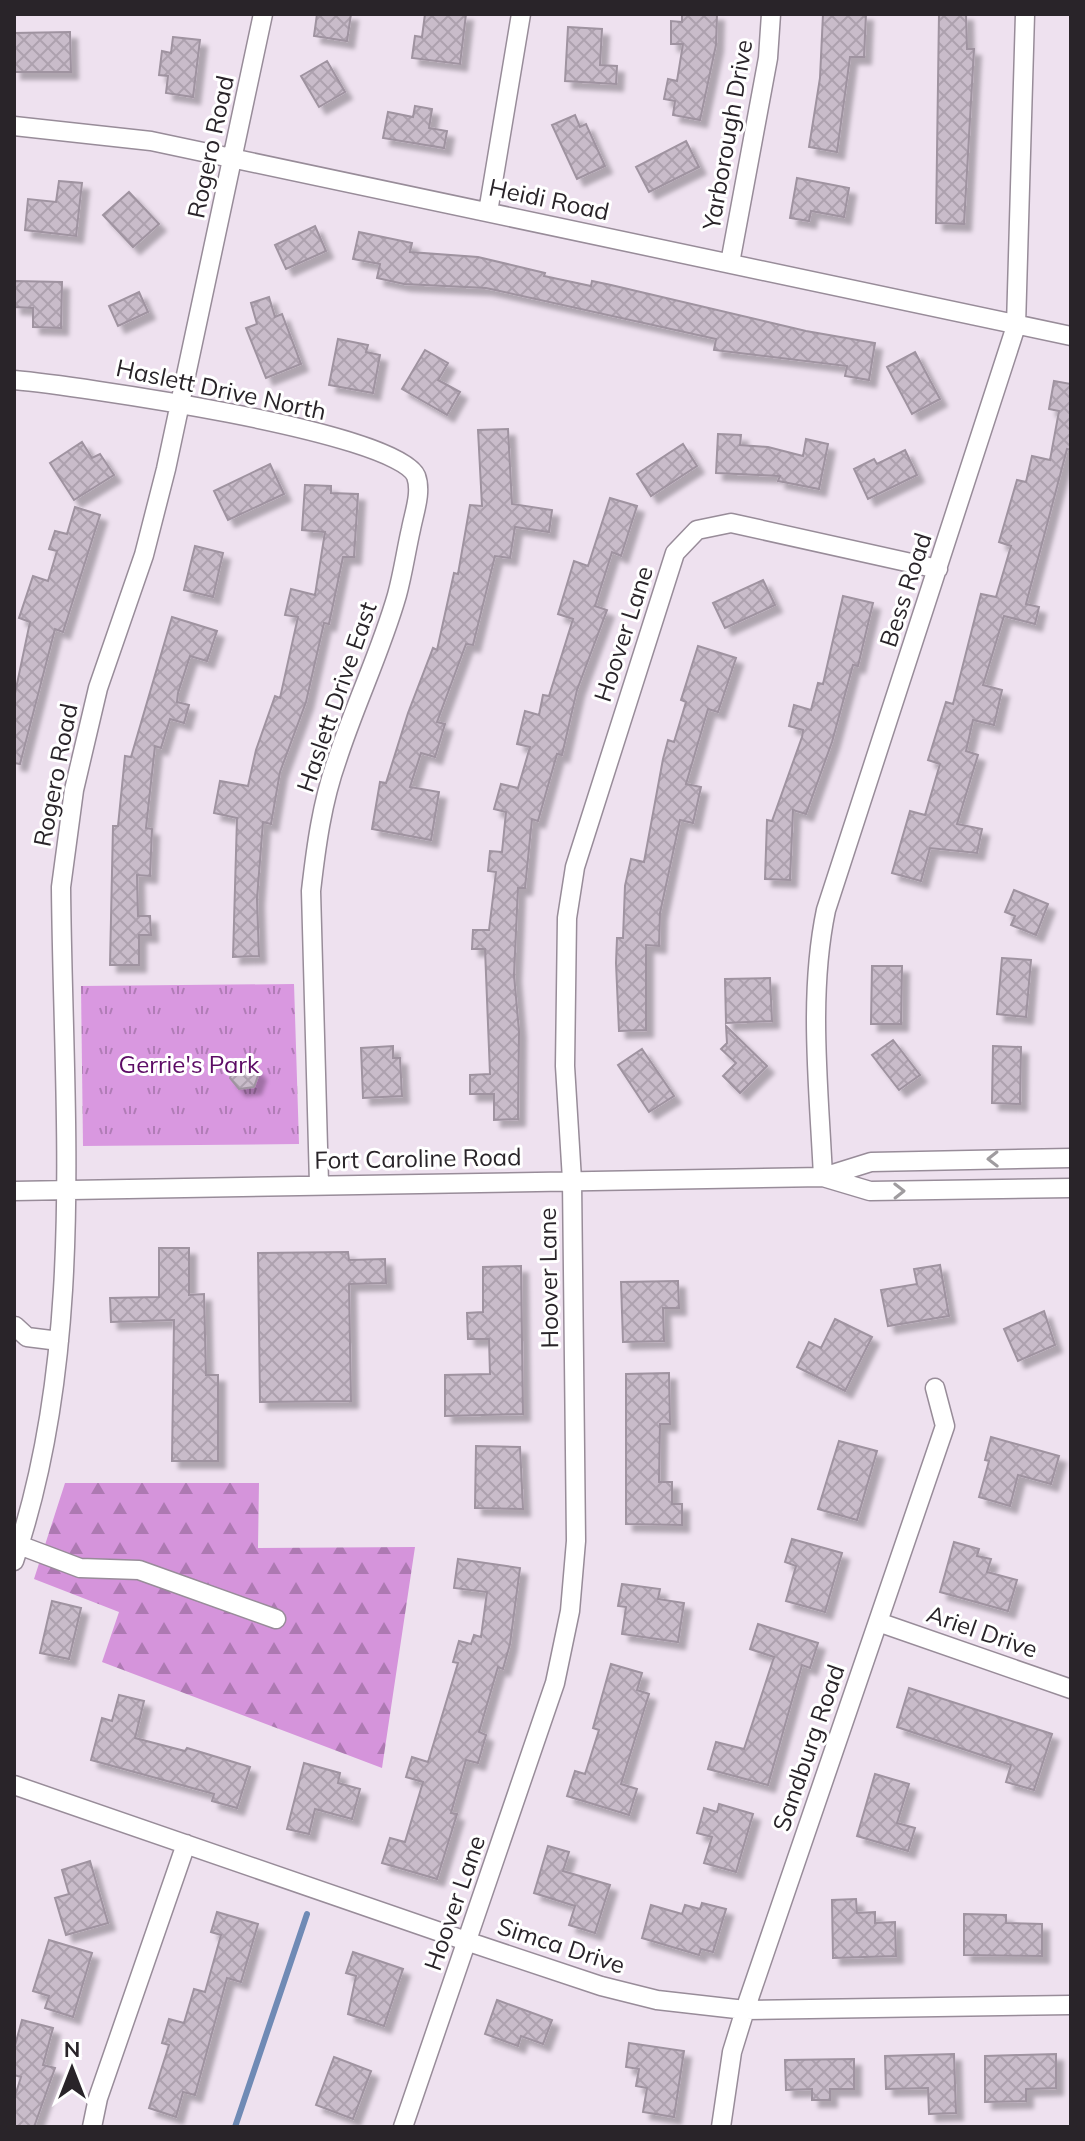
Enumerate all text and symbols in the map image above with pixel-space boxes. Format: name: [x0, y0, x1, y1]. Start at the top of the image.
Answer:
street label: Yarborough Drive: [695, 37, 759, 233]
street label: Rogero Road: [180, 73, 240, 221]
street label: Heidi Road: [486, 172, 612, 226]
street label: Haslett Drive North: [113, 352, 329, 426]
street label: Bess Road: [873, 529, 938, 651]
street label: Hoover Lane: [587, 562, 659, 705]
street label: Haslett Drive East: [289, 598, 383, 796]
street label: Rogero Road: [26, 701, 84, 849]
park label: Gerrie's Park: [119, 1049, 260, 1079]
street label: Fort Caroline Road: [314, 1141, 522, 1175]
one-way arrow: [986, 1151, 999, 1168]
one-way arrow: [893, 1182, 906, 1200]
street label: Hoover Lane: [532, 1207, 564, 1349]
street label: Ariel Drive: [923, 1598, 1042, 1664]
street label: Sandburg Road: [766, 1660, 851, 1835]
street label: Hoover Lane: [417, 1831, 491, 1974]
street label: Simca Drive: [494, 1910, 629, 1980]
north arrow: [32, 2029, 112, 2109]
text: N: [64, 2035, 80, 2063]

